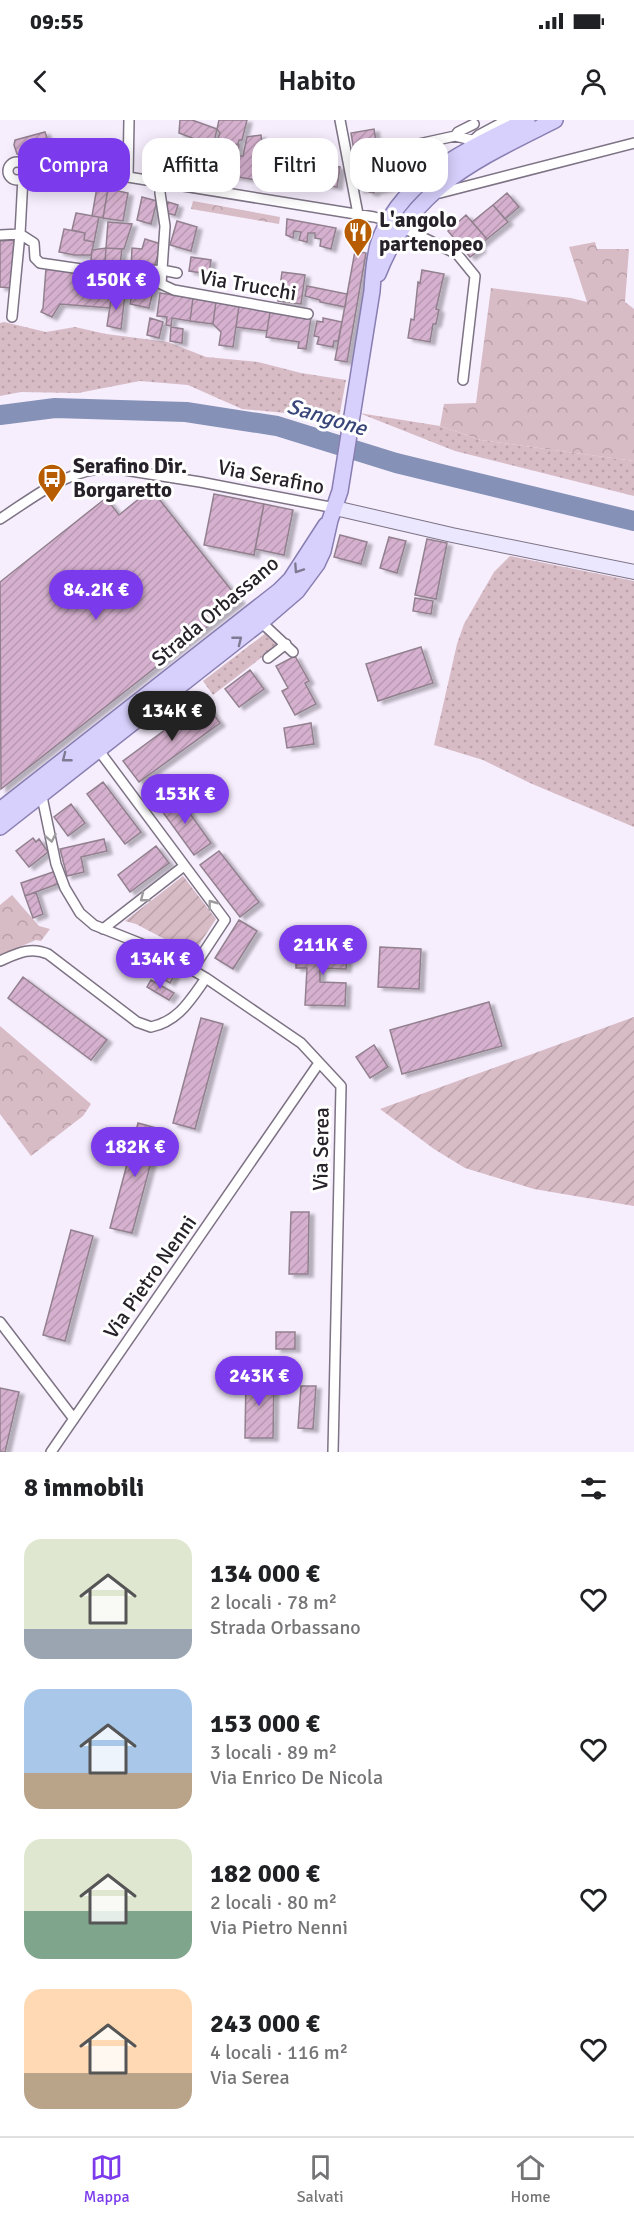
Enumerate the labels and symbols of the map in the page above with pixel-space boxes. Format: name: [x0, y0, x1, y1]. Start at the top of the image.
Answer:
place label: L'angolo partenopeo: [379, 207, 484, 257]
restaurant icon: L'angolo partenopeo: [342, 216, 374, 258]
pin: 150K €: [67, 260, 165, 311]
street label: Via Trucchi: [197, 264, 299, 306]
water label: Sangone: [284, 392, 371, 442]
place label: Serafino Dir. Borgaretto: [73, 453, 187, 503]
street label: Via Serafino: [216, 454, 326, 500]
bus stop icon: Serafino Dir. Borgaretto: [36, 462, 68, 504]
street label: Strada Orbassano: [146, 550, 284, 672]
one-way arrow: [294, 562, 305, 573]
pin: 84.2K €: [41, 570, 151, 621]
one-way arrow: [231, 637, 242, 648]
pin: 134K €: [123, 691, 221, 742]
one-way arrow: [61, 751, 72, 762]
pin: 153K €: [136, 774, 234, 825]
one-way arrow: [44, 832, 57, 842]
one-way arrow: [140, 890, 151, 901]
one-way arrow: [209, 900, 220, 911]
pin: 211K €: [274, 925, 372, 976]
pin: 134K €: [111, 939, 209, 990]
street label: Via Serea: [307, 1107, 335, 1191]
pin: 182K €: [86, 1127, 184, 1178]
street label: Via Pietro Nenni: [98, 1210, 202, 1344]
pin: 243K €: [210, 1356, 308, 1407]

